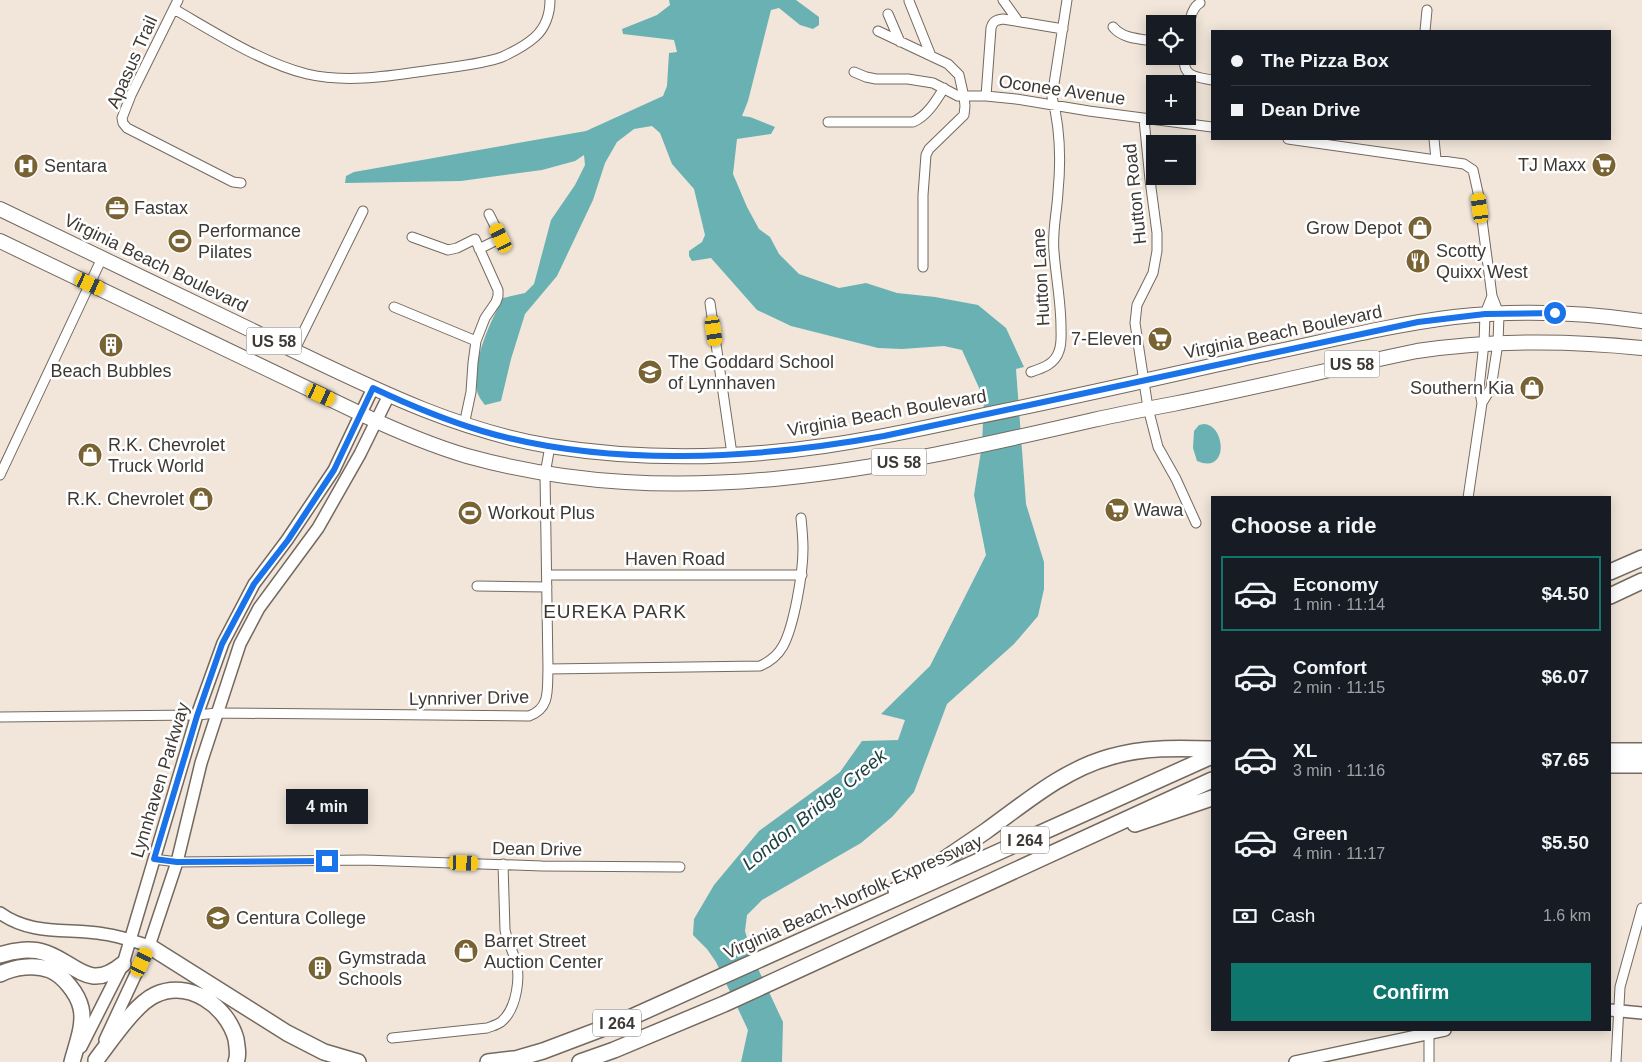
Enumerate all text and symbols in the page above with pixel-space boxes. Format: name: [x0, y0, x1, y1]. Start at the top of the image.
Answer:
street label: Apasus Trail: [103, 13, 161, 111]
map controls: [1146, 15, 1196, 185]
button: locate: [1146, 15, 1196, 65]
text: The Pizza Box: [1261, 50, 1389, 71]
street label: Oconee Avenue: [997, 71, 1127, 109]
button: +: [1146, 75, 1196, 125]
text: Dean Drive: [1261, 99, 1360, 120]
button: −: [1146, 135, 1196, 185]
street label: Hutton Road: [1120, 143, 1150, 245]
supermarket icon: TJ Maxx: [1591, 152, 1617, 178]
hospital icon: Sentara: [13, 153, 39, 179]
place label: TJ Maxx: [1518, 155, 1586, 175]
place label: Sentara: [44, 156, 108, 176]
car: [1470, 192, 1489, 224]
office icon: Fastax: [104, 195, 130, 221]
place label: Fastax: [134, 198, 188, 218]
street label: Virginia Beach Boulevard: [61, 210, 251, 316]
shop icon: Grow Depot: [1407, 215, 1433, 241]
place label: Grow Depot: [1306, 218, 1402, 238]
place label: Performance Pilates: [198, 221, 301, 262]
car: [487, 221, 514, 255]
sports icon: Performance Pilates: [167, 228, 193, 254]
street label: Hutton Lane: [1028, 228, 1054, 326]
place label: Scotty Quixx West: [1436, 241, 1528, 282]
restaurant icon: Scotty Quixx West: [1405, 248, 1431, 274]
car: [73, 271, 106, 297]
street label: Virginia Beach Boulevard: [1182, 301, 1384, 363]
route start: [1544, 302, 1566, 324]
car: [704, 315, 723, 347]
supermarket icon: 7-Eleven: [1147, 326, 1173, 352]
road number: US 58: [246, 328, 302, 354]
place label: 7-Eleven: [1071, 329, 1142, 349]
building icon: Beach Bubbles: [98, 332, 124, 358]
road number: US 58: [1324, 350, 1380, 378]
place label: The Goddard School of Lynnhaven: [668, 352, 834, 393]
school or university icon: The Goddard School of Lynnhaven: [637, 359, 663, 385]
place label: Beach Bubbles: [50, 361, 172, 381]
shop icon: Southern Kia: [1519, 375, 1545, 401]
place label: Southern Kia: [1410, 378, 1515, 398]
car: [304, 382, 337, 408]
street label: Virginia Beach Boulevard: [786, 386, 988, 440]
place label: R.K. Chevrolet Truck World: [108, 435, 225, 476]
shop icon: R.K. Chevrolet Truck World: [77, 442, 103, 468]
road number: US 58: [872, 448, 926, 476]
shop icon: R.K. Chevrolet: [188, 486, 214, 512]
place label: R.K. Chevrolet: [67, 489, 184, 509]
supermarket icon: Wawa: [1104, 497, 1130, 523]
sports icon: Workout Plus: [457, 500, 483, 526]
place label: Wawa: [1134, 500, 1184, 520]
place label: Workout Plus: [488, 503, 595, 523]
text: Choose a ride: [1231, 513, 1376, 538]
street label: Haven Road: [625, 549, 725, 569]
icon: car: [1233, 571, 1278, 616]
text: Economy: [1293, 574, 1379, 595]
text: $4.50: [1541, 583, 1589, 604]
text: 1 min · 11:14: [1293, 596, 1385, 613]
district label: EUREKA PARK: [543, 601, 687, 622]
icon: car: [1233, 654, 1278, 699]
text: Comfort: [1293, 657, 1367, 678]
text: $6.07: [1541, 666, 1589, 687]
text: 2 min · 11:15: [1293, 679, 1385, 696]
street label: Lynnriver Drive: [409, 687, 529, 709]
street label: Lynnhaven Parkway: [127, 700, 193, 860]
icon: car: [1233, 737, 1278, 782]
text: XL: [1293, 740, 1317, 761]
water label: London Bridge Creek: [738, 744, 892, 874]
text: $7.65: [1541, 749, 1589, 770]
text: 3 min · 11:16: [1293, 762, 1385, 779]
callout: 4 min: [286, 788, 368, 824]
text: 4 min: [306, 798, 348, 815]
icon: car: [1233, 820, 1278, 865]
text: Green: [1293, 823, 1348, 844]
road number: I 264: [1001, 826, 1049, 854]
street label: Virginia Beach-Norfolk Expressway: [721, 831, 985, 963]
text: $5.50: [1541, 832, 1589, 853]
street label: Dean Drive: [492, 838, 582, 860]
text: 4 min · 11:17: [1293, 845, 1385, 862]
route end: [316, 850, 338, 872]
car: [448, 855, 479, 871]
icon: cash: [1231, 902, 1259, 930]
school or university icon: Centura College: [205, 905, 231, 931]
text: Cash: [1271, 905, 1315, 926]
text: 1.6 km: [1543, 907, 1591, 924]
place label: Centura College: [236, 908, 366, 928]
place label: Barret Street Auction Center: [484, 931, 603, 972]
shop icon: Barret Street Auction Center: [453, 938, 479, 964]
car: [128, 945, 155, 979]
place label: Gymstrada Schools: [338, 948, 427, 989]
building icon: Gymstrada Schools: [307, 955, 333, 981]
button: Confirm: [1231, 963, 1591, 1021]
road number: I 264: [593, 1010, 641, 1036]

